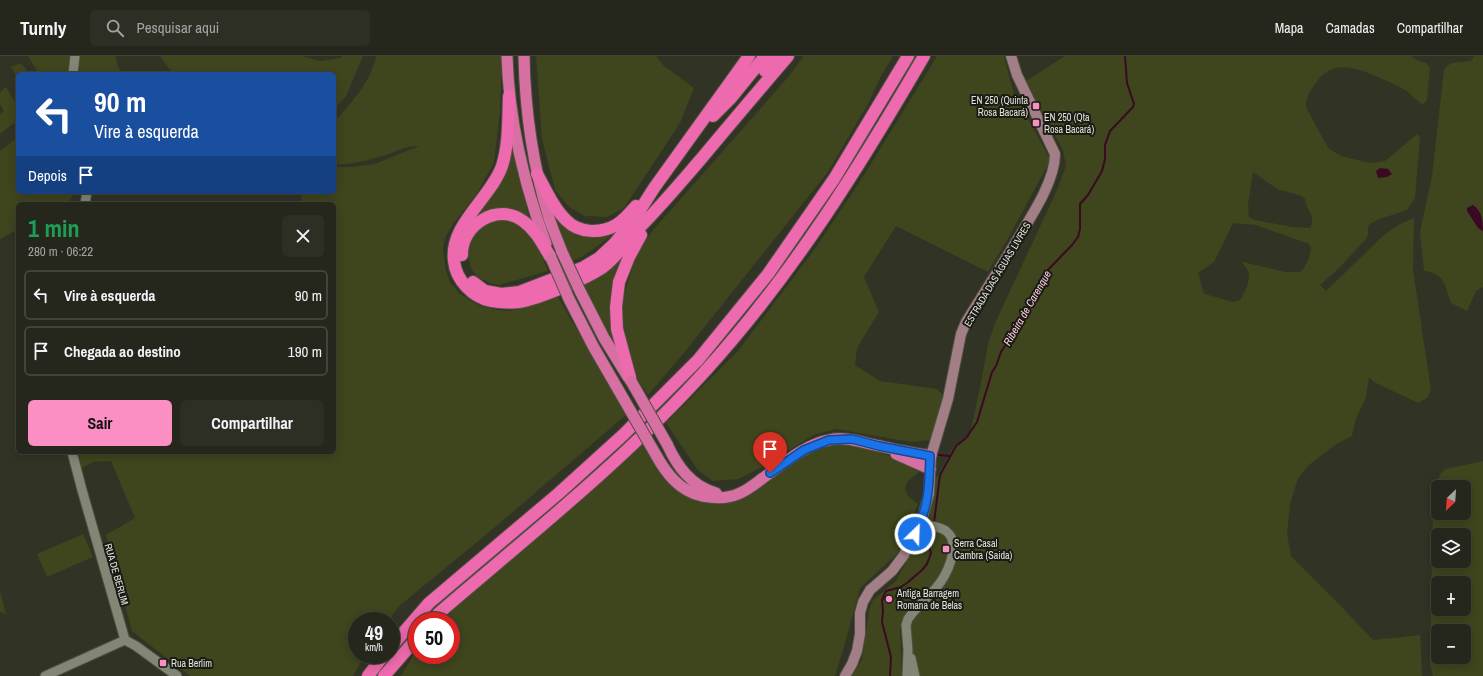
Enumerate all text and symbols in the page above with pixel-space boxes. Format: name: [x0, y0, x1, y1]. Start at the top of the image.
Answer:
search box: [90, 10, 370, 46]
text: Turnly: [20, 15, 66, 41]
icon: search: [104, 17, 126, 39]
text: Pesquisar aqui: [136, 17, 219, 38]
text: Mapa: [1275, 19, 1304, 37]
text: Camadas: [1326, 19, 1375, 37]
text: Compartilhar: [1397, 19, 1463, 37]
text: 90 m: [94, 83, 146, 121]
icon: left: [28, 88, 80, 140]
place label: EN 250 (Quinta Rosa Bacará): [971, 94, 1028, 119]
marker: EN 250 (Quinta Rosa Bacará): [1031, 101, 1041, 111]
place label: EN 250 (Qta Rosa Bacará): [1044, 111, 1094, 136]
marker: EN 250 (Qta Rosa Bacará): [1031, 118, 1041, 128]
text: Vire à esquerda: [94, 119, 199, 144]
icon: arrive: [75, 164, 97, 186]
text: Depois: [28, 165, 67, 186]
text: 1 min: [28, 212, 79, 244]
button: close: [282, 215, 324, 257]
street label: ESTRADA DAS ÁGUAS LIVRES: [961, 219, 1034, 329]
text: 280 m · 06:22: [28, 243, 93, 260]
water label: Ribeira de Carenque: [1000, 268, 1054, 348]
icon: left: [30, 284, 52, 306]
text: Vire à esquerda: [64, 285, 155, 306]
text: 90 m: [295, 285, 322, 306]
icon: arrive: [30, 340, 52, 362]
text: Chegada ao destino: [64, 341, 181, 362]
text: 190 m: [288, 341, 322, 362]
button: Sair: [28, 400, 172, 446]
button: Compartilhar: [180, 400, 324, 446]
pin: [753, 432, 787, 473]
icon: arrive: [759, 438, 781, 460]
north arrow: [1431, 480, 1471, 520]
map controls: [1431, 480, 1471, 664]
position arrow: [894, 513, 936, 555]
button: layers: [1431, 528, 1471, 568]
place label: Serra Casal Cambra (Saida): [954, 537, 1013, 562]
street label: RUA DE BERLIM: [102, 542, 132, 607]
marker: Serra Casal Cambra (Saida): [941, 544, 951, 554]
button: +: [1431, 576, 1471, 616]
place label: Antiga Barragem Romana de Belas: [896, 587, 962, 612]
marker: Antiga Barragem Romana de Belas: [884, 594, 894, 604]
speed limit sign: 50: [408, 612, 460, 664]
text: 49: [365, 619, 383, 646]
button: −: [1431, 624, 1471, 664]
text: km/h: [365, 641, 383, 654]
place label: Rua Berlim: [171, 657, 212, 670]
marker: Rua Berlim: [158, 658, 168, 668]

